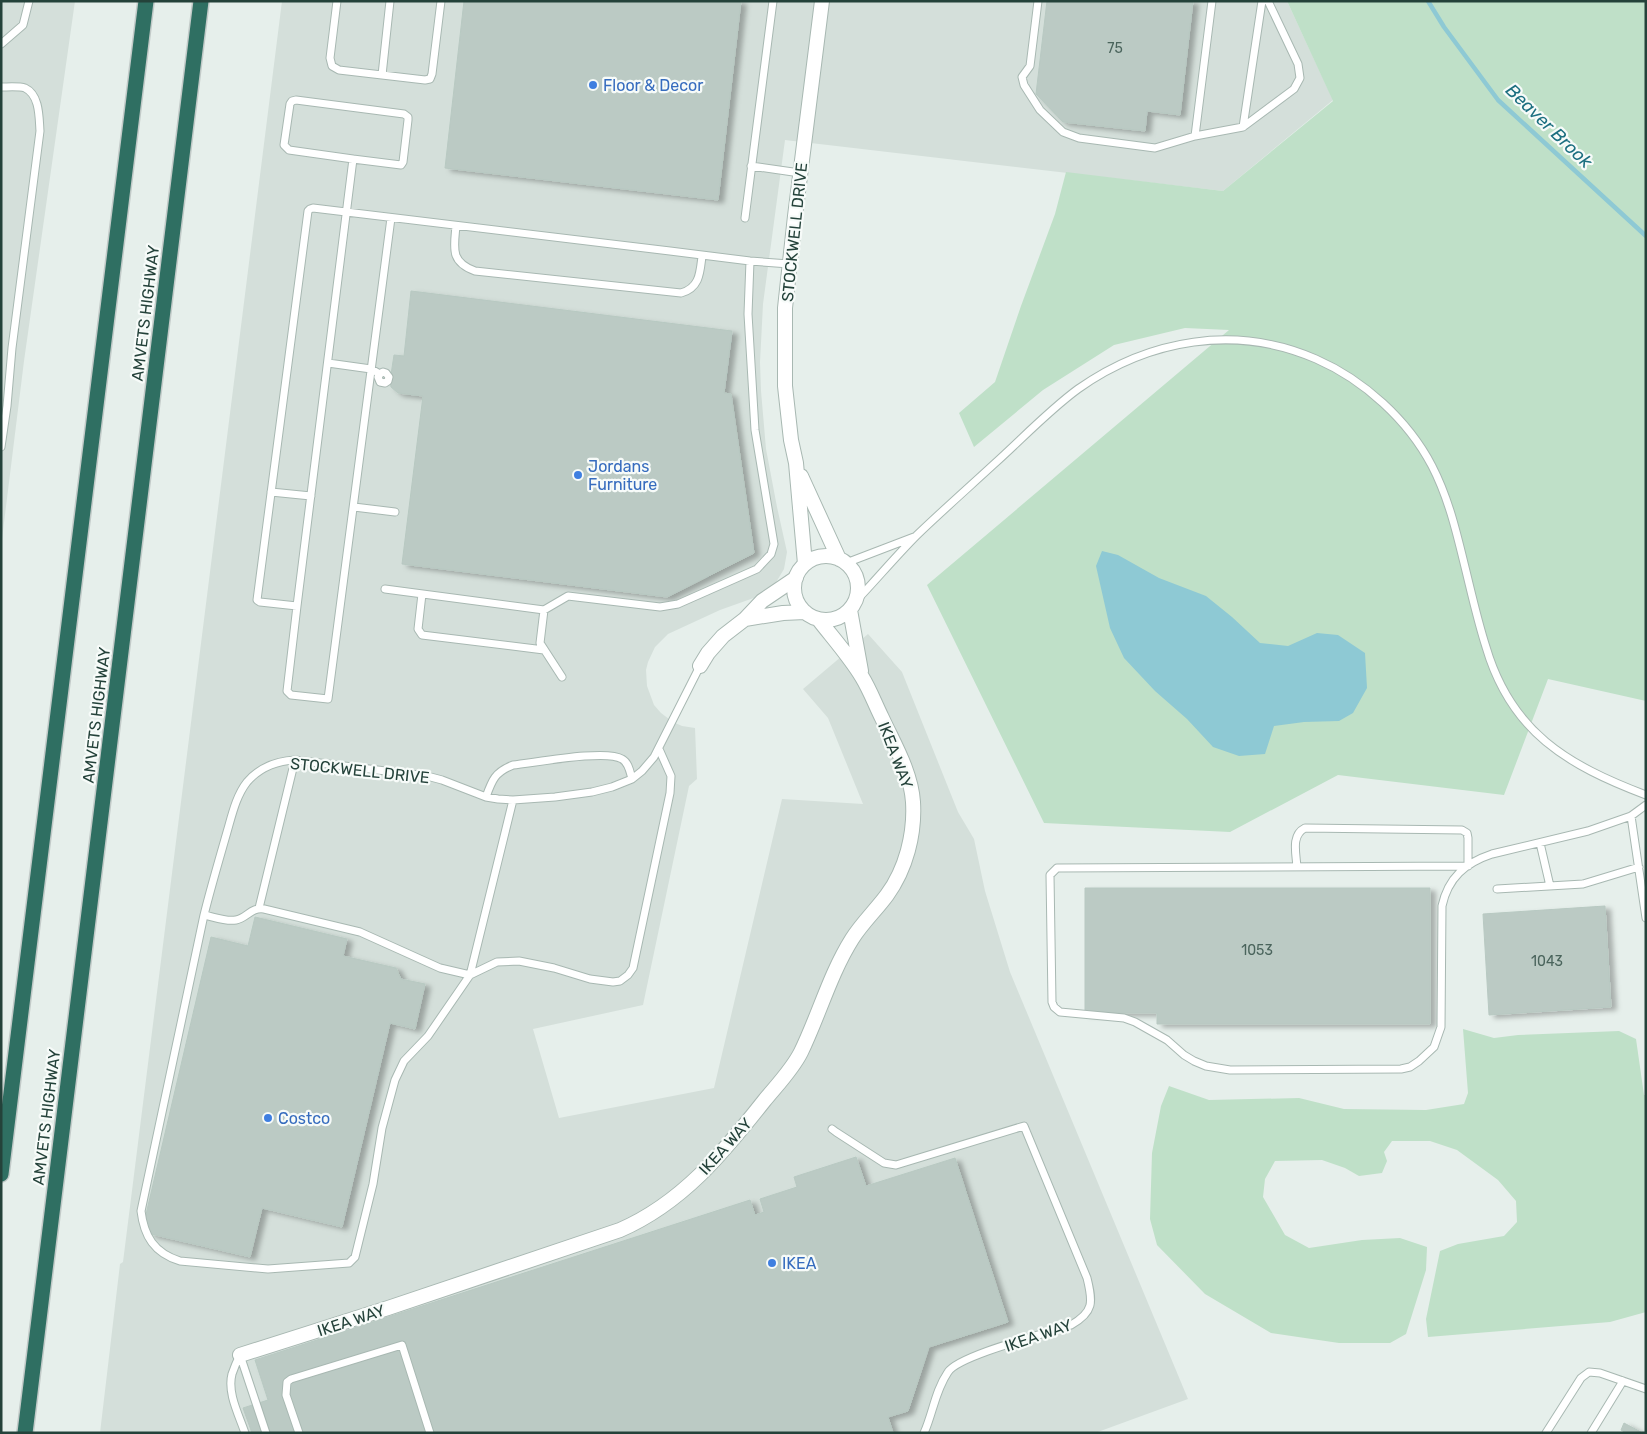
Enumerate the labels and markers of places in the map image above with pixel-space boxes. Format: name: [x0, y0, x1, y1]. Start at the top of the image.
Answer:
place label: Floor & Decor: [603, 76, 703, 95]
marker: Floor & Decor: [587, 79, 599, 91]
place label: Jordans Furniture: [588, 457, 657, 494]
marker: Jordans Furniture: [572, 469, 584, 481]
place label: Costco: [278, 1109, 330, 1128]
marker: Costco: [262, 1112, 274, 1124]
place label: IKEA: [782, 1254, 817, 1273]
marker: IKEA: [766, 1257, 778, 1269]

